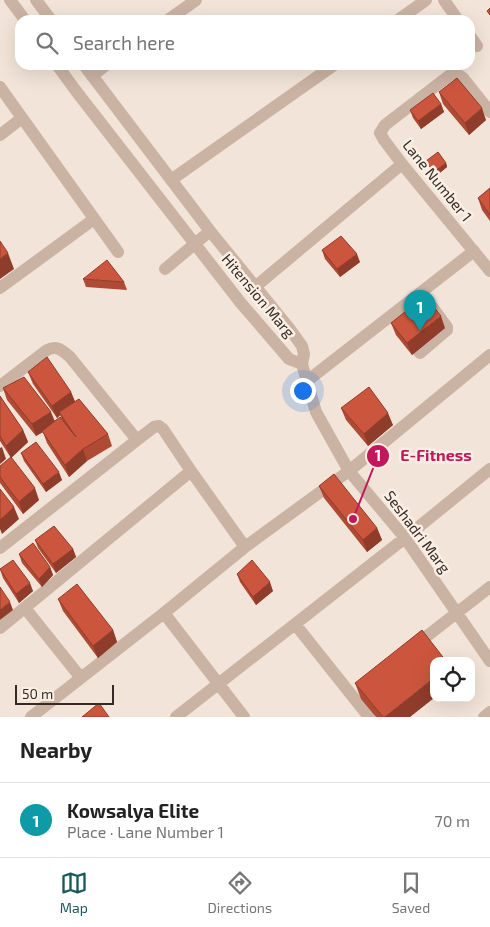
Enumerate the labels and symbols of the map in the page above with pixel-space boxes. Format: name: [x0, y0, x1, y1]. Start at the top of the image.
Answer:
street label: Lane Number 1: [399, 136, 476, 225]
street label: Hitension Marg: [218, 250, 299, 341]
pin: 1: [404, 290, 436, 331]
your location: [290, 378, 316, 404]
callout: E-Fitness: [365, 440, 481, 471]
text: E-Fitness: [400, 445, 472, 464]
text: 1: [375, 446, 381, 464]
street label: Seshadri Marg: [381, 487, 455, 577]
scale bar: [15, 682, 114, 705]

